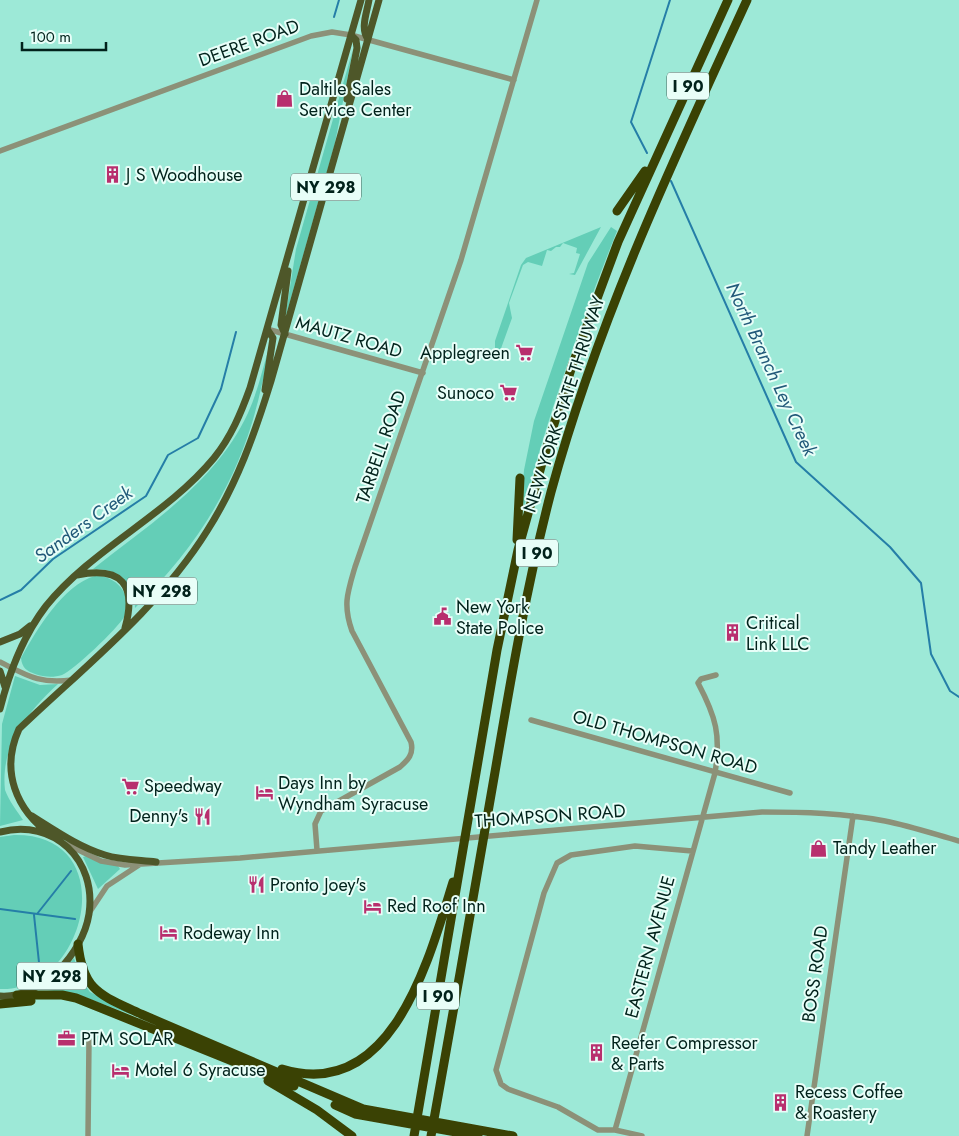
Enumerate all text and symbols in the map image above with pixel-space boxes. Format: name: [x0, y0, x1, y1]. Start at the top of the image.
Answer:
street label: DEERE ROAD: [195, 13, 303, 73]
scale bar: [22, 20, 106, 52]
text: 100 m: [30, 26, 71, 48]
road number: I 90: [667, 72, 709, 100]
place label: Daltile Sales Service Center: [299, 76, 412, 123]
shop icon: Daltile Sales Service Center: [275, 89, 295, 109]
place label: J S Woodhouse: [124, 162, 243, 188]
building icon: J S Woodhouse: [102, 165, 122, 185]
road number: NY 298: [291, 173, 361, 200]
water label: North Branch Ley Creek: [719, 278, 824, 461]
street label: NEW YORK STATE THRUWAY: [517, 292, 612, 516]
street label: MAUTZ ROAD: [293, 309, 405, 365]
place label: Applegreen: [420, 340, 510, 366]
supermarket icon: Applegreen: [514, 343, 534, 363]
place label: Sunoco: [437, 380, 494, 406]
supermarket icon: Sunoco: [498, 383, 518, 403]
street label: TARBELL ROAD: [350, 387, 412, 507]
water label: Sanders Creek: [29, 479, 139, 569]
road number: I 90: [516, 540, 558, 566]
road number: NY 298: [127, 578, 197, 604]
place label: New York State Police: [456, 594, 544, 641]
public building icon: New York State Police: [432, 607, 452, 627]
place label: Critical Link LLC: [746, 610, 810, 657]
building icon: Critical Link LLC: [722, 623, 742, 643]
street label: OLD THOMPSON ROAD: [570, 703, 760, 781]
place label: Days Inn by Wyndham Syracuse: [278, 770, 428, 817]
place label: Speedway: [144, 773, 222, 799]
supermarket icon: Speedway: [120, 776, 140, 796]
hotel icon: Days Inn by Wyndham Syracuse: [254, 783, 274, 803]
street label: THOMPSON ROAD: [474, 798, 626, 834]
place label: Denny's: [129, 803, 188, 829]
restaurant icon: Denny's: [192, 806, 212, 826]
place label: Tandy Leather: [833, 835, 937, 861]
shop icon: Tandy Leather: [809, 838, 829, 858]
place label: Pronto Joey's: [270, 872, 366, 898]
street label: EASTERN AVENUE: [619, 873, 681, 1021]
restaurant icon: Pronto Joey's: [246, 875, 266, 895]
place label: Red Roof Inn: [387, 893, 486, 919]
hotel icon: Red Roof Inn: [363, 896, 383, 916]
place label: Rodeway Inn: [183, 920, 280, 946]
hotel icon: Rodeway Inn: [159, 923, 179, 943]
street label: BOSS ROAD: [795, 924, 835, 1024]
road number: NY 298: [17, 962, 87, 989]
road number: I 90: [417, 982, 459, 1009]
place label: PTM SOLAR: [81, 1026, 173, 1052]
office icon: PTM SOLAR: [57, 1029, 77, 1049]
place label: Reefer Compressor & Parts: [611, 1030, 759, 1077]
building icon: Reefer Compressor & Parts: [587, 1043, 607, 1063]
place label: Motel 6 Syracuse: [135, 1057, 266, 1083]
hotel icon: Motel 6 Syracuse: [111, 1060, 131, 1080]
place label: Recess Coffee & Roastery: [795, 1079, 903, 1126]
building icon: Recess Coffee & Roastery: [771, 1092, 791, 1112]

